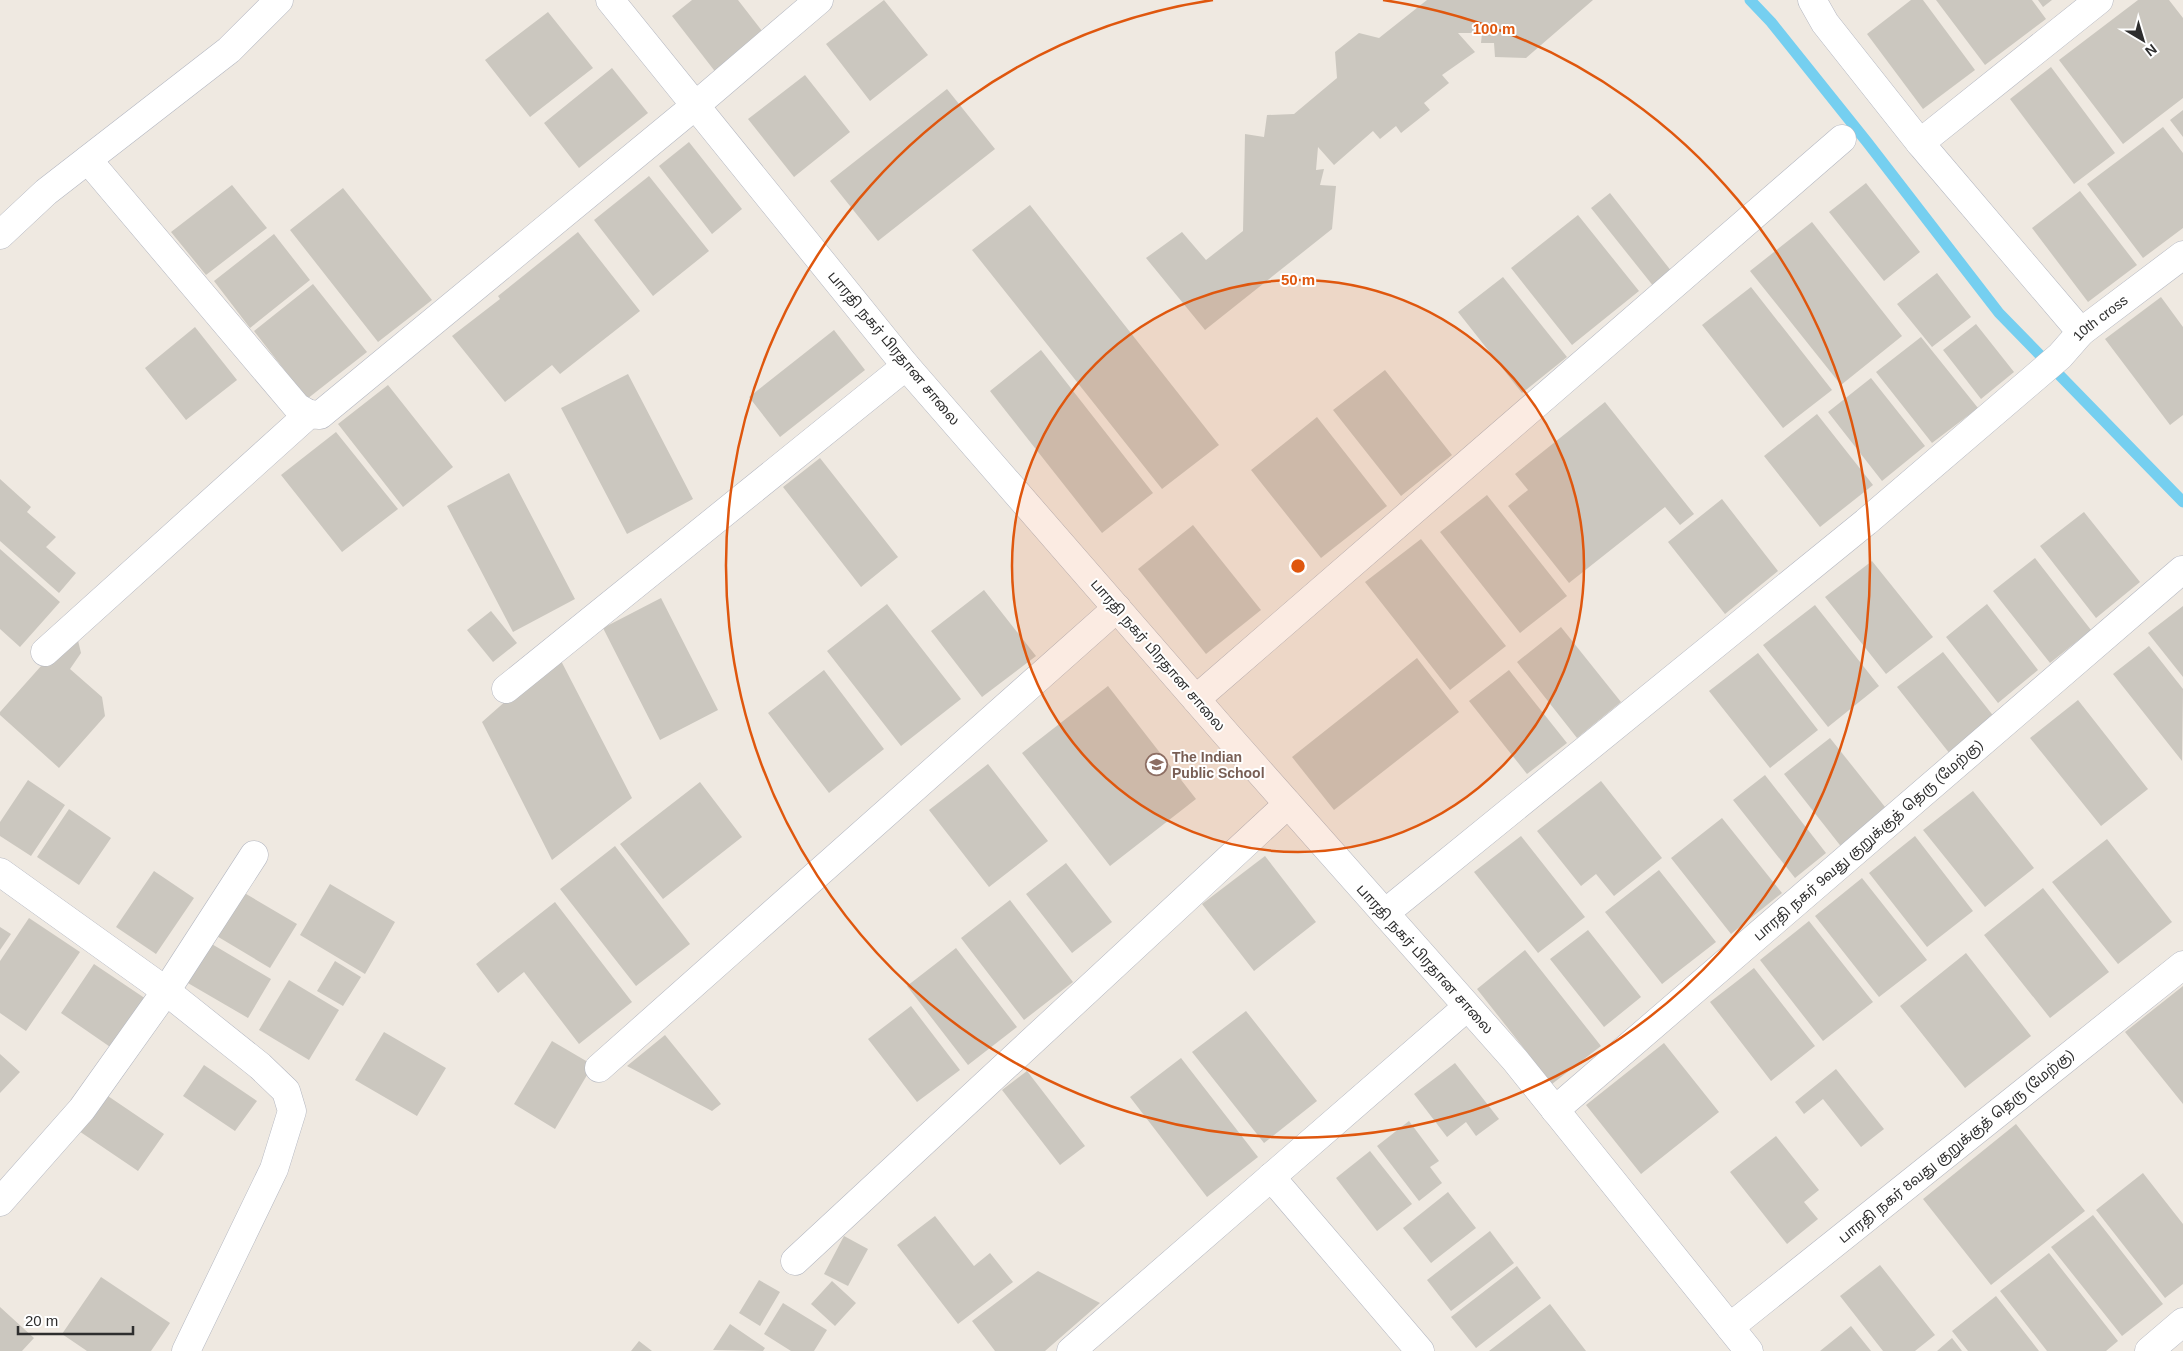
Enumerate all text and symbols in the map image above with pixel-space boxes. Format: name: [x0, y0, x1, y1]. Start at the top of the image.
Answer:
north arrow: [2118, 15, 2168, 65]
text: 100 m: [1473, 20, 1515, 37]
text: N: [2142, 41, 2160, 60]
street label: பாரதி நகர் பிரதான சாலை: [823, 268, 963, 429]
text: 50 m: [1281, 271, 1315, 288]
street label: 10th cross: [2069, 292, 2131, 344]
centre of rings: [1289, 557, 1307, 575]
street label: பாரதி நகர் பிரதான சாலை: [1086, 576, 1228, 735]
street label: பாரதி நகர் 9வது குறுக்குத் தெரு (மேற்கு): [1750, 736, 1987, 945]
place label: The Indian Public School: [1172, 749, 1265, 781]
school or university icon: The Indian Public School: [1144, 753, 1168, 777]
street label: பாரதி நகர் பிரதான சாலை: [1352, 881, 1496, 1038]
street label: பாரதி நகர் 8வது குறுக்குத் தெரு (மேற்கு): [1835, 1046, 2078, 1248]
scale bar: [18, 1304, 132, 1336]
text: 20 m: [25, 1312, 58, 1329]

